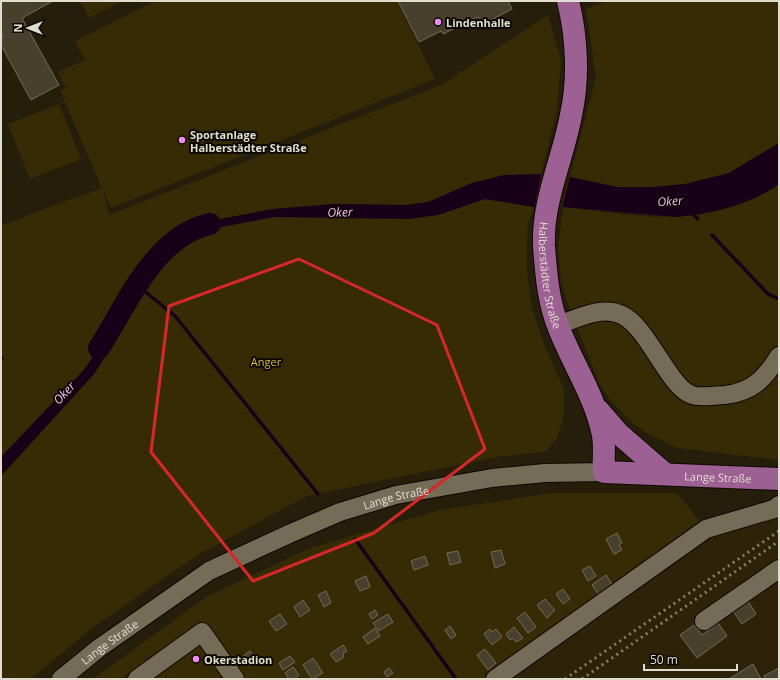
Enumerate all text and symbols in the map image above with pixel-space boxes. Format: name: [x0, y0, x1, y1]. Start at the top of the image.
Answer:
north arrow: [8, 8, 48, 48]
place label: Lindenhalle: [446, 15, 511, 30]
marker: Lindenhalle: [433, 17, 443, 27]
text: N: [10, 24, 25, 32]
place label: Sportanlage Halberstädter Straße: [190, 127, 307, 155]
marker: Sportanlage Halberstädter Straße: [177, 135, 187, 145]
water label: Oker: [657, 192, 684, 210]
water label: Oker: [327, 203, 354, 221]
street label: Halberstädter Straße: [536, 221, 566, 331]
park label: Anger: [251, 354, 282, 369]
water label: Oker: [49, 377, 80, 408]
street label: Lange Straße: [684, 468, 752, 485]
street label: Lange Straße: [361, 482, 430, 512]
street label: Lange Straße: [77, 616, 141, 668]
scale bar: [644, 646, 737, 672]
text: 50 m: [650, 651, 678, 668]
place label: Okerstadion: [204, 652, 272, 667]
marker: Okerstadion: [191, 654, 201, 664]

